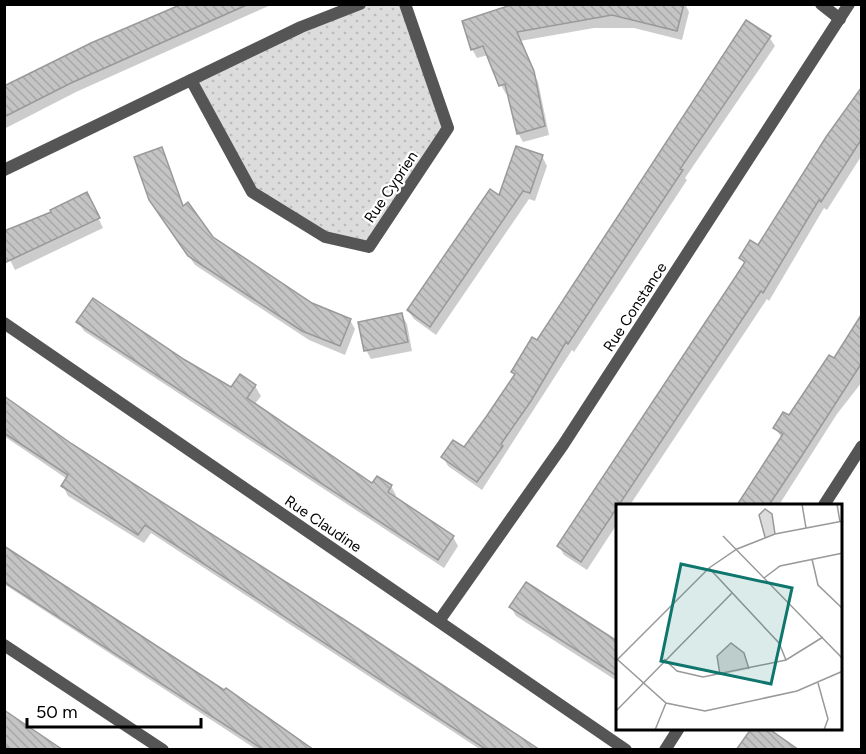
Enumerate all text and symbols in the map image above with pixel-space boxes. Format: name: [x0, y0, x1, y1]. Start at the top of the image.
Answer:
street label: Rue Cyprien: [361, 148, 421, 226]
street label: Rue Constance: [600, 259, 670, 355]
street label: Rue Claudine: [281, 492, 365, 556]
inset map: [616, 504, 842, 730]
scale bar: [27, 691, 201, 729]
text: 50 m: [36, 701, 78, 723]

